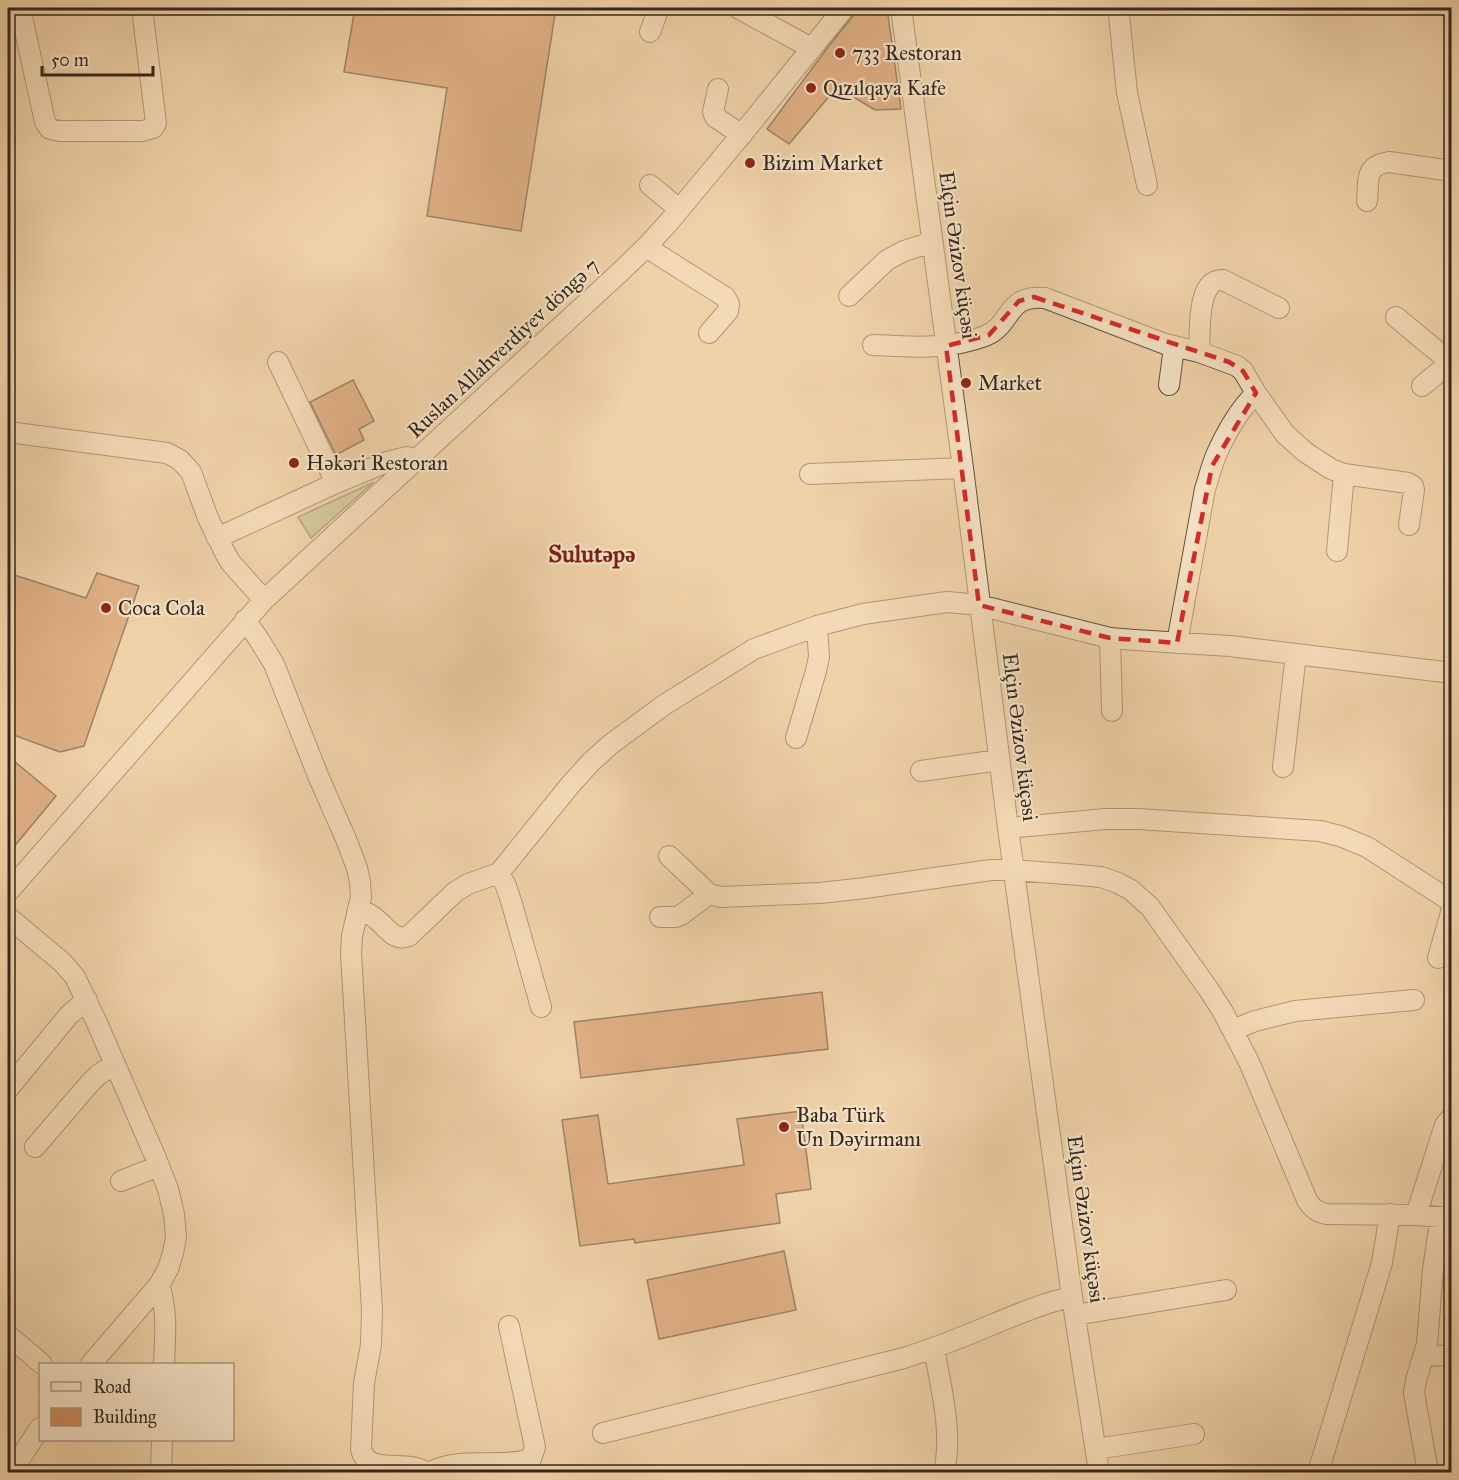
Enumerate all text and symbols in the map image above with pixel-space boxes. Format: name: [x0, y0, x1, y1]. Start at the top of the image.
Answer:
scale bar: [42, 39, 153, 77]
place label: 733 Restoran: [852, 40, 962, 66]
marker: 733 Restoran: [833, 46, 847, 60]
text: 50 m: [51, 49, 89, 71]
place label: Qızılqaya Kafe: [823, 75, 946, 101]
marker: Qızılqaya Kafe: [804, 81, 818, 95]
place label: Bizim Market: [762, 150, 884, 176]
marker: Bizim Market: [743, 156, 757, 170]
street label: Elçin Əzizov küçəsi: [933, 169, 983, 341]
street label: Ruslan Allahverdiyev döngə 7: [402, 252, 604, 444]
place label: Market: [978, 370, 1043, 396]
marker: Market: [959, 376, 973, 390]
place label: Həkəri Restoran: [306, 450, 448, 476]
marker: Həkəri Restoran: [287, 456, 301, 470]
district label: Sulutəpə: [548, 539, 636, 569]
place label: Coca Cola: [118, 595, 205, 621]
marker: Coca Cola: [99, 601, 113, 615]
street label: Elçin Əzizov küçəsi: [997, 651, 1043, 823]
place label: Baba Türk Un Dəyirmanı: [796, 1102, 921, 1152]
marker: Baba Türk Un Dəyirmanı: [777, 1120, 791, 1134]
street label: Elçin Əzizov küçəsi: [1061, 1133, 1111, 1305]
legend: [39, 1363, 234, 1441]
text: Road: [93, 1376, 131, 1398]
text: Building: [93, 1406, 157, 1429]

